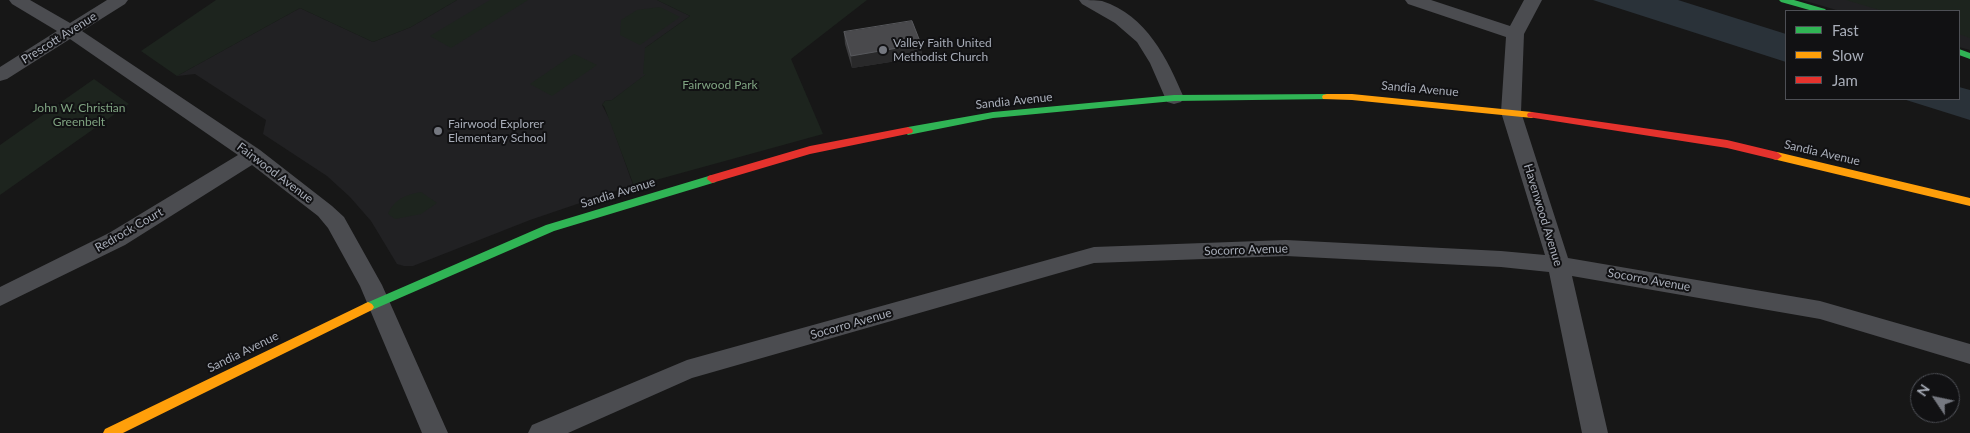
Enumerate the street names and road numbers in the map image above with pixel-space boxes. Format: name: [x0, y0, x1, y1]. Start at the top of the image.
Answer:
street label: Prescott Avenue: [19, 9, 99, 67]
street label: Sandia Avenue: [1381, 78, 1459, 100]
street label: Sandia Avenue: [975, 90, 1053, 112]
street label: Sandia Avenue: [1783, 137, 1861, 169]
street label: Fairwood Avenue: [234, 140, 316, 206]
street label: Havenwood Avenue: [1521, 162, 1565, 268]
street label: Sandia Avenue: [579, 175, 657, 211]
street label: Redrock Court: [92, 205, 166, 255]
street label: Socorro Avenue: [1204, 241, 1288, 259]
street label: Socorro Avenue: [1606, 266, 1692, 294]
street label: Socorro Avenue: [809, 306, 893, 342]
street label: Sandia Avenue: [205, 329, 281, 375]

